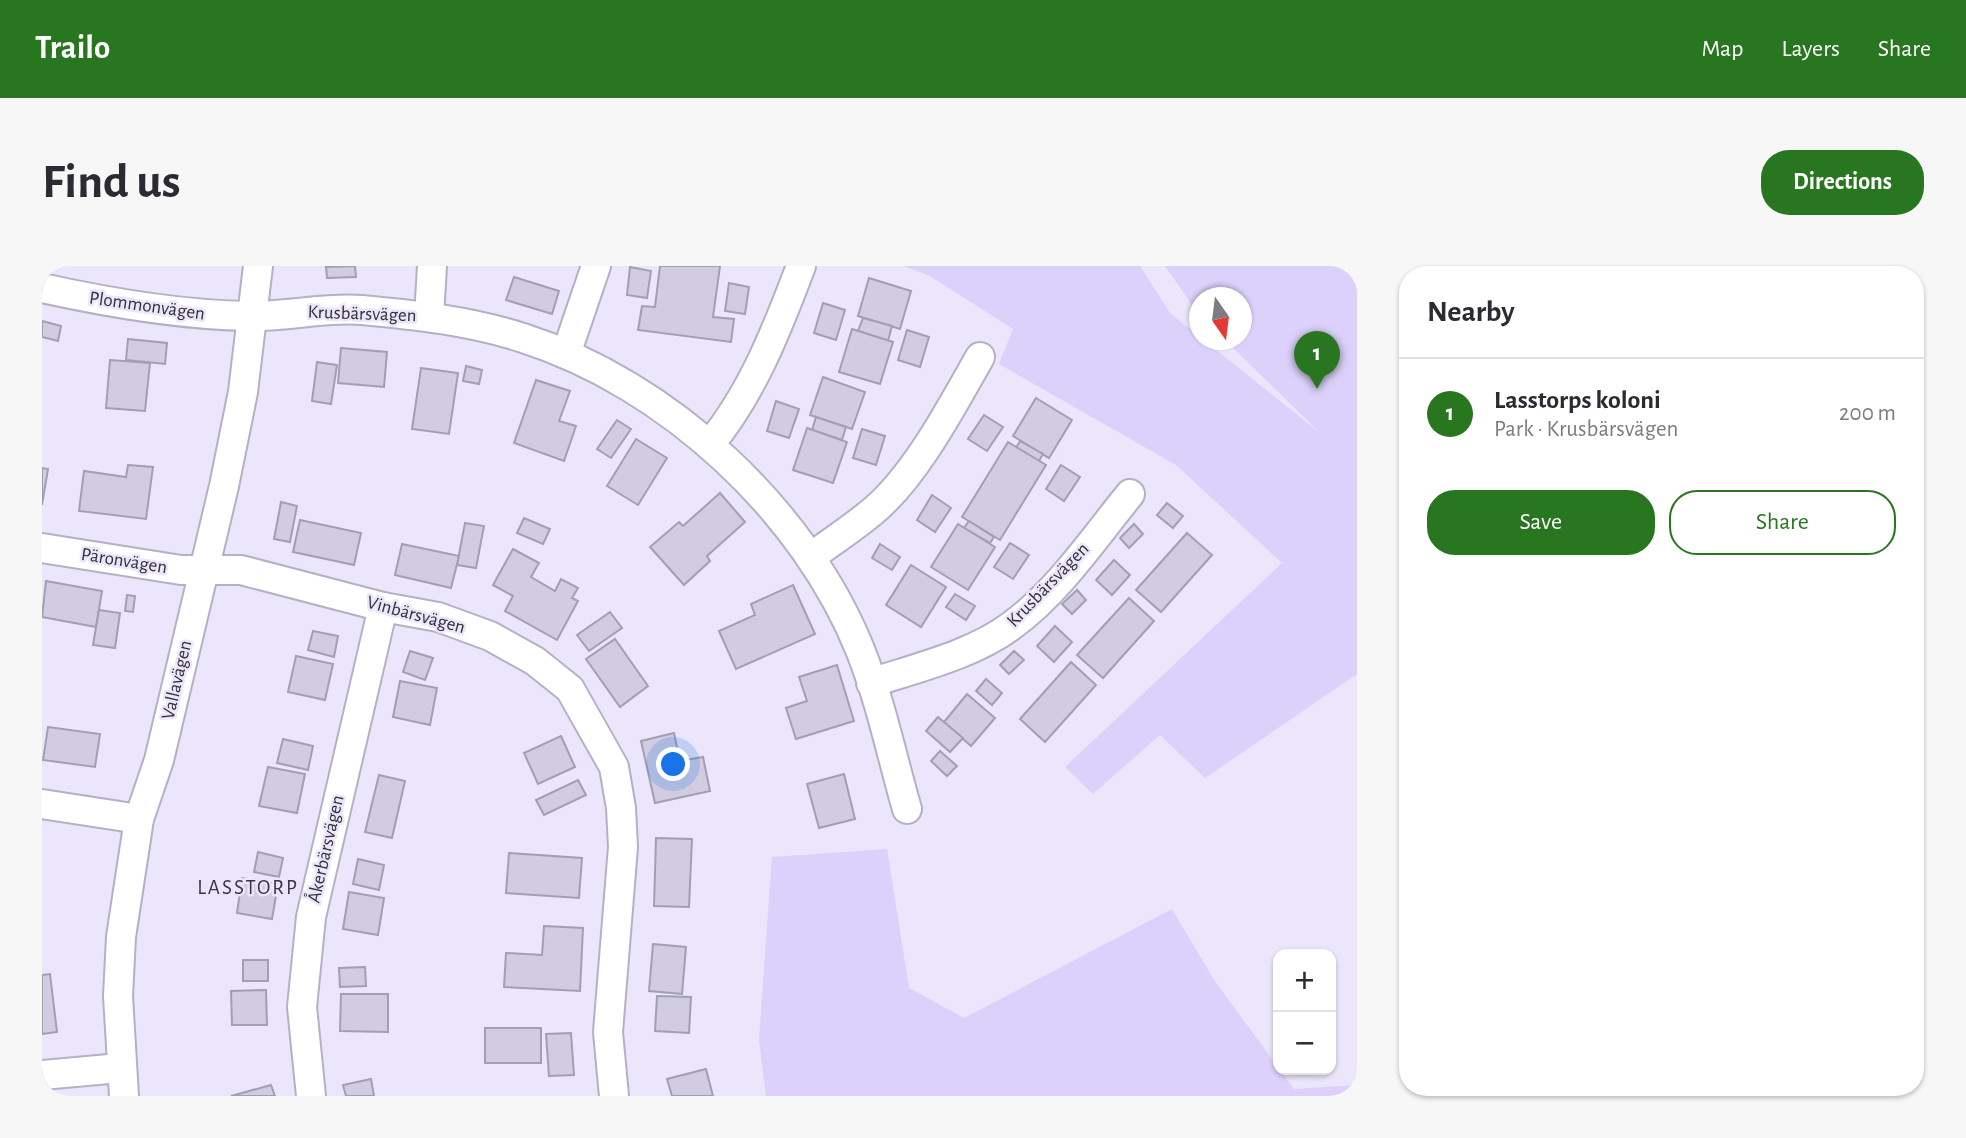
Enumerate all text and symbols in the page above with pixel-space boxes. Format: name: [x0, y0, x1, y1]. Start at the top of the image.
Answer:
text: Trailo: [35, 32, 110, 65]
text: Map: [1701, 37, 1743, 61]
text: Layers: [1781, 37, 1840, 61]
text: Share: [1878, 37, 1931, 61]
button: Directions: [1761, 150, 1924, 215]
text: Find us: [42, 158, 181, 207]
north arrow: [1189, 287, 1252, 350]
street label: Plommonvägen: [88, 288, 206, 324]
text: Nearby: [1427, 297, 1515, 327]
street label: Krusbärsvägen: [307, 303, 417, 325]
pin: 1: [1294, 331, 1340, 389]
text: Lasstorps koloni: [1494, 387, 1661, 413]
text: 1: [1446, 402, 1454, 425]
text: 200 m: [1839, 402, 1896, 425]
text: Park · Krusbärsvägen: [1494, 418, 1678, 441]
button: Save: [1427, 490, 1655, 555]
button: Share: [1669, 490, 1896, 555]
street label: Krusbärsvägen: [1003, 539, 1093, 631]
street label: Päronvägen: [80, 545, 168, 577]
street label: Vinbärsvägen: [365, 593, 467, 637]
street label: Vallavägen: [159, 639, 195, 721]
your location: [656, 747, 690, 781]
street label: Åkerbärsvägen: [302, 793, 348, 905]
district label: LASSTORP: [197, 877, 299, 898]
map controls: [1273, 949, 1336, 1075]
button: +: [1273, 949, 1336, 1012]
button: −: [1273, 1012, 1336, 1075]

